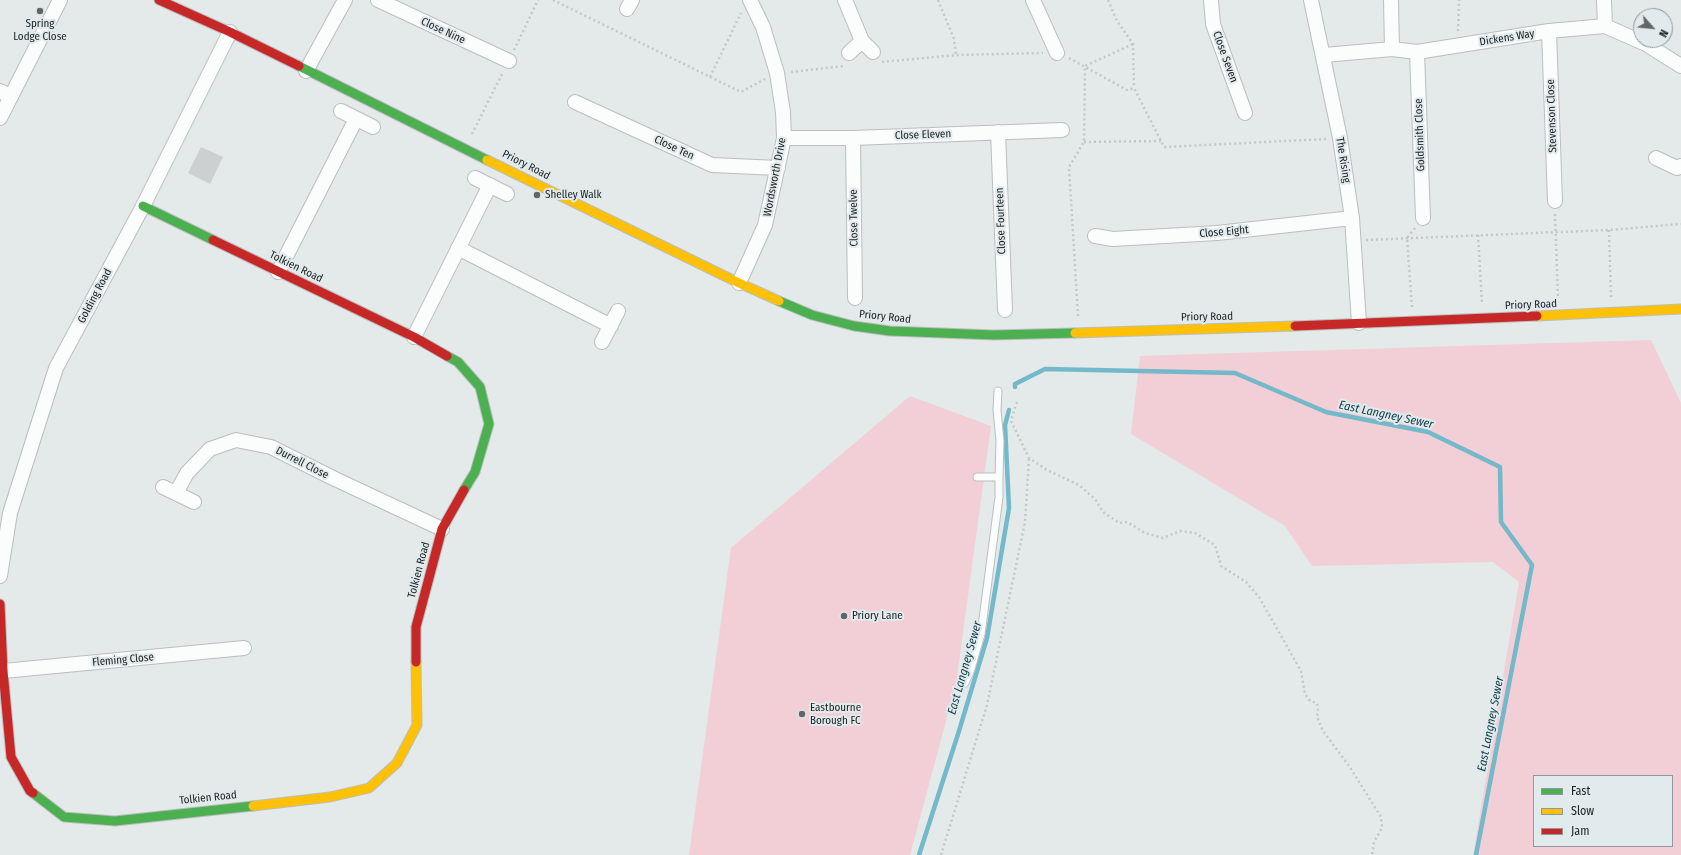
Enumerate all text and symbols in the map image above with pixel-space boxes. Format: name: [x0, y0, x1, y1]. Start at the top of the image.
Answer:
marker: Spring Lodge Close: [35, 6, 45, 16]
north arrow: [1633, 8, 1673, 48]
street label: Close Nine: [419, 15, 467, 47]
place label: Spring Lodge Close: [13, 17, 67, 43]
street label: Dickens Way: [1479, 27, 1535, 49]
text: N: [1656, 27, 1671, 39]
street label: Close Seven: [1210, 29, 1240, 85]
street label: Stevenson Close: [1544, 79, 1560, 153]
street label: Goldsmith Close: [1412, 98, 1428, 172]
street label: Close Eleven: [895, 127, 951, 143]
street label: Close Ten: [652, 133, 696, 163]
street label: Wordsworth Drive: [761, 136, 789, 218]
street label: The Rising: [1333, 136, 1353, 184]
street label: Priory Road: [500, 147, 552, 183]
street label: Close Fourteen: [993, 187, 1009, 255]
place label: Shelley Walk: [545, 188, 602, 202]
street label: Close Twelve: [847, 189, 861, 247]
marker: Shelley Walk: [532, 190, 542, 200]
street label: Close Eight: [1199, 223, 1249, 241]
street label: Tolkien Road: [267, 248, 325, 286]
street label: Golding Road: [75, 266, 115, 326]
street label: Priory Road: [1505, 297, 1557, 313]
street label: Priory Road: [858, 308, 912, 326]
street label: Priory Road: [1181, 310, 1233, 324]
water label: East Langney Sewer: [1337, 398, 1435, 432]
street label: Durrell Close: [273, 444, 331, 482]
street label: Tolkien Road: [405, 540, 433, 600]
place label: Priory Lane: [852, 609, 903, 623]
marker: Priory Lane: [839, 611, 849, 621]
water label: East Langney Sewer: [945, 620, 985, 716]
street label: Fleming Close: [92, 651, 154, 669]
water label: East Langney Sewer: [1475, 675, 1507, 773]
place label: Eastbourne Borough FC: [810, 701, 861, 727]
marker: Eastbourne Borough FC: [797, 709, 807, 719]
legend: [1533, 775, 1673, 847]
text: Fast: [1571, 784, 1590, 798]
street label: Tolkien Road: [179, 788, 237, 808]
text: Slow: [1571, 804, 1594, 818]
text: Jam: [1571, 824, 1589, 838]

